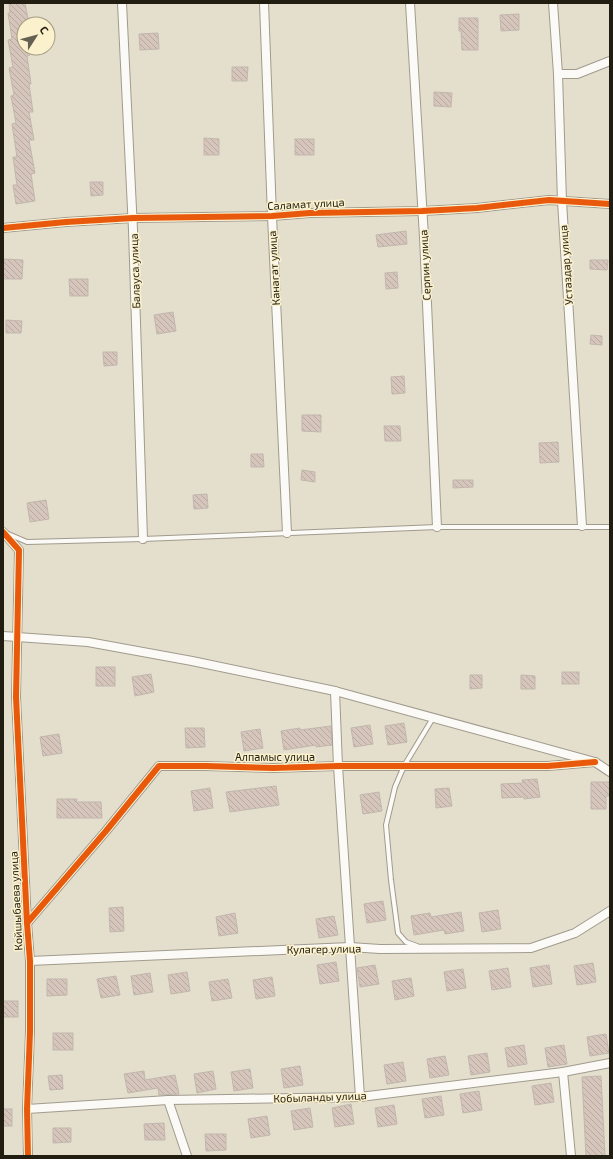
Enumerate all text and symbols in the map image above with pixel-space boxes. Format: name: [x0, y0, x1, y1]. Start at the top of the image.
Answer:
north arrow: [16, 16, 56, 56]
text: С: [37, 23, 52, 37]
street label: Саламат улица: [267, 195, 345, 213]
street label: Устаздар улица: [556, 225, 576, 305]
street label: Серпин улица: [416, 229, 434, 301]
street label: Канагат улица: [265, 230, 283, 306]
street label: Балауса улица: [127, 233, 143, 309]
street label: Алпамыс улица: [235, 750, 315, 764]
street label: Койшыбаева улица: [6, 851, 26, 951]
street label: Кулагер улица: [287, 941, 361, 957]
street label: Кобыланды улица: [273, 1088, 367, 1106]

